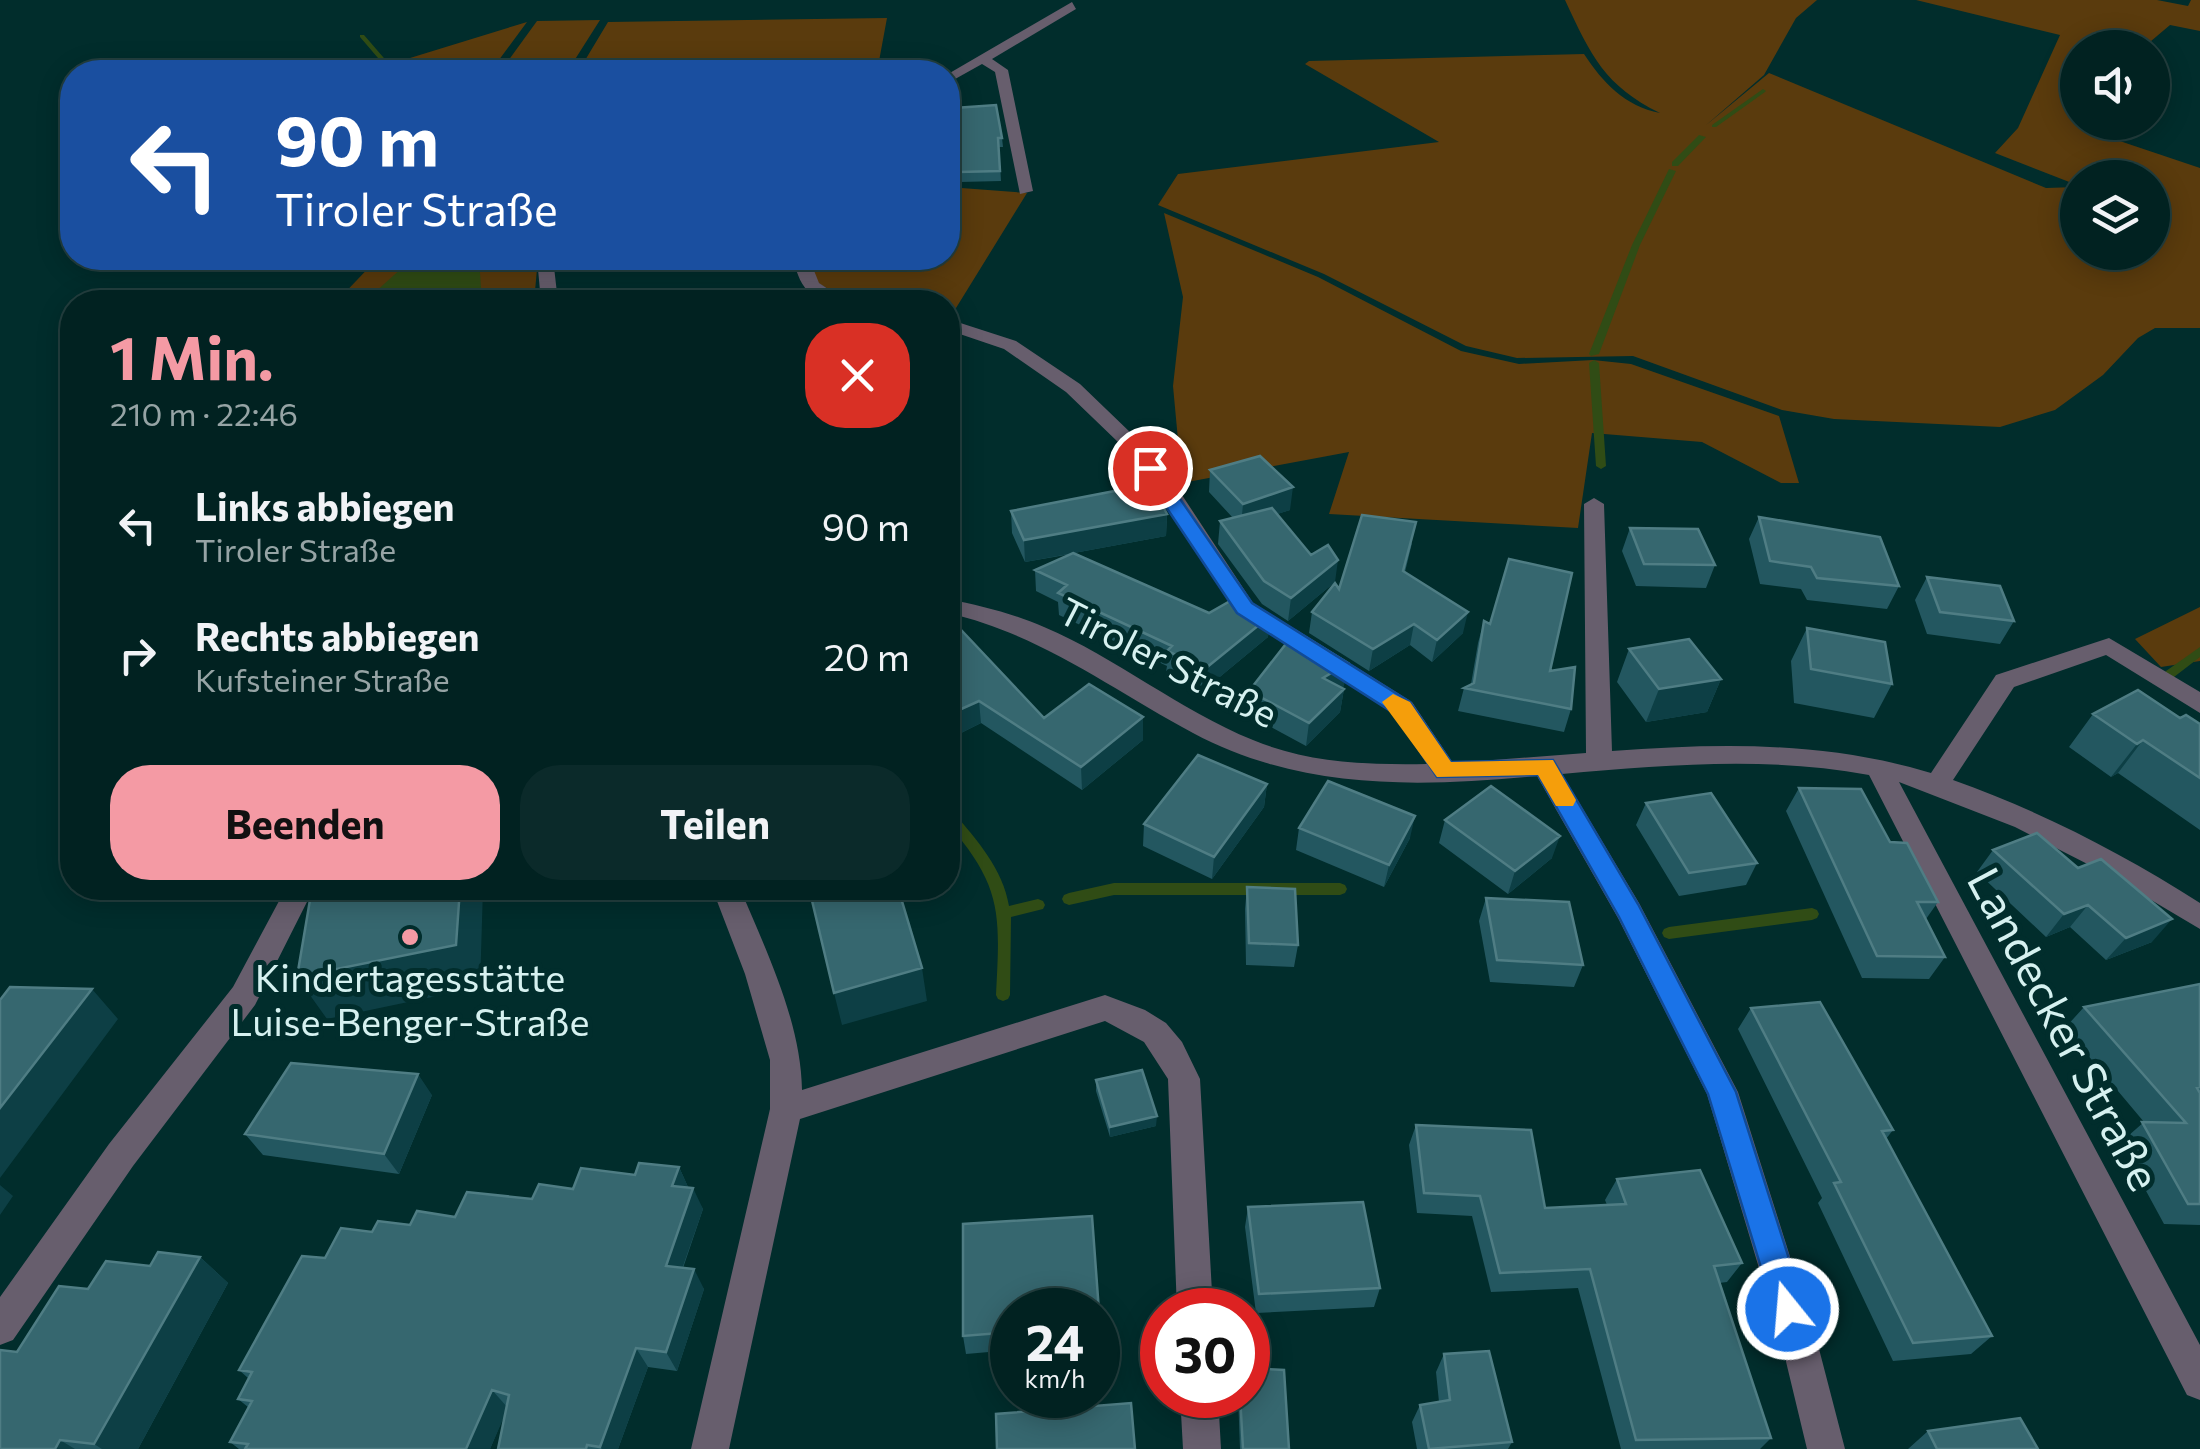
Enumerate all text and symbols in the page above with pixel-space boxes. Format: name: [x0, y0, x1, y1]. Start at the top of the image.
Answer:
map controls: [2060, 30, 2170, 270]
button: sound: [2060, 30, 2170, 140]
text: 90 m: [275, 95, 439, 180]
icon: left: [110, 100, 240, 230]
button: layers: [2060, 160, 2170, 270]
text: Tiroler Straße: [275, 180, 558, 235]
text: 1 Min.: [110, 319, 274, 392]
button: close: [805, 323, 910, 428]
text: 210 m · 22:46: [110, 393, 298, 433]
pin: [1108, 426, 1193, 511]
icon: arrive: [1123, 441, 1178, 496]
text: Links abbiegen: [195, 482, 455, 529]
icon: left: [110, 498, 165, 553]
text: 90 m: [822, 502, 910, 549]
text: Tiroler Straße: [195, 529, 396, 569]
street label: Tiroler Straße: [1052, 586, 1286, 736]
text: Rechts abbiegen: [195, 612, 479, 659]
icon: right: [110, 628, 165, 683]
text: 20 m: [824, 632, 910, 679]
text: Kufsteiner Straße: [195, 659, 450, 699]
button: Beenden: [110, 765, 500, 880]
button: Teilen: [520, 765, 910, 880]
street label: Landecker Straße: [1958, 857, 2174, 1199]
marker: Kindertagesstätte Luise-Benger-Straße: [399, 926, 421, 948]
place label: Kindertagesstätte Luise-Benger-Straße: [230, 953, 590, 1044]
position arrow: [1736, 1257, 1840, 1361]
speed limit sign: 30: [1140, 1288, 1270, 1418]
text: 24: [1026, 1310, 1084, 1371]
text: km/h: [1025, 1363, 1085, 1393]

